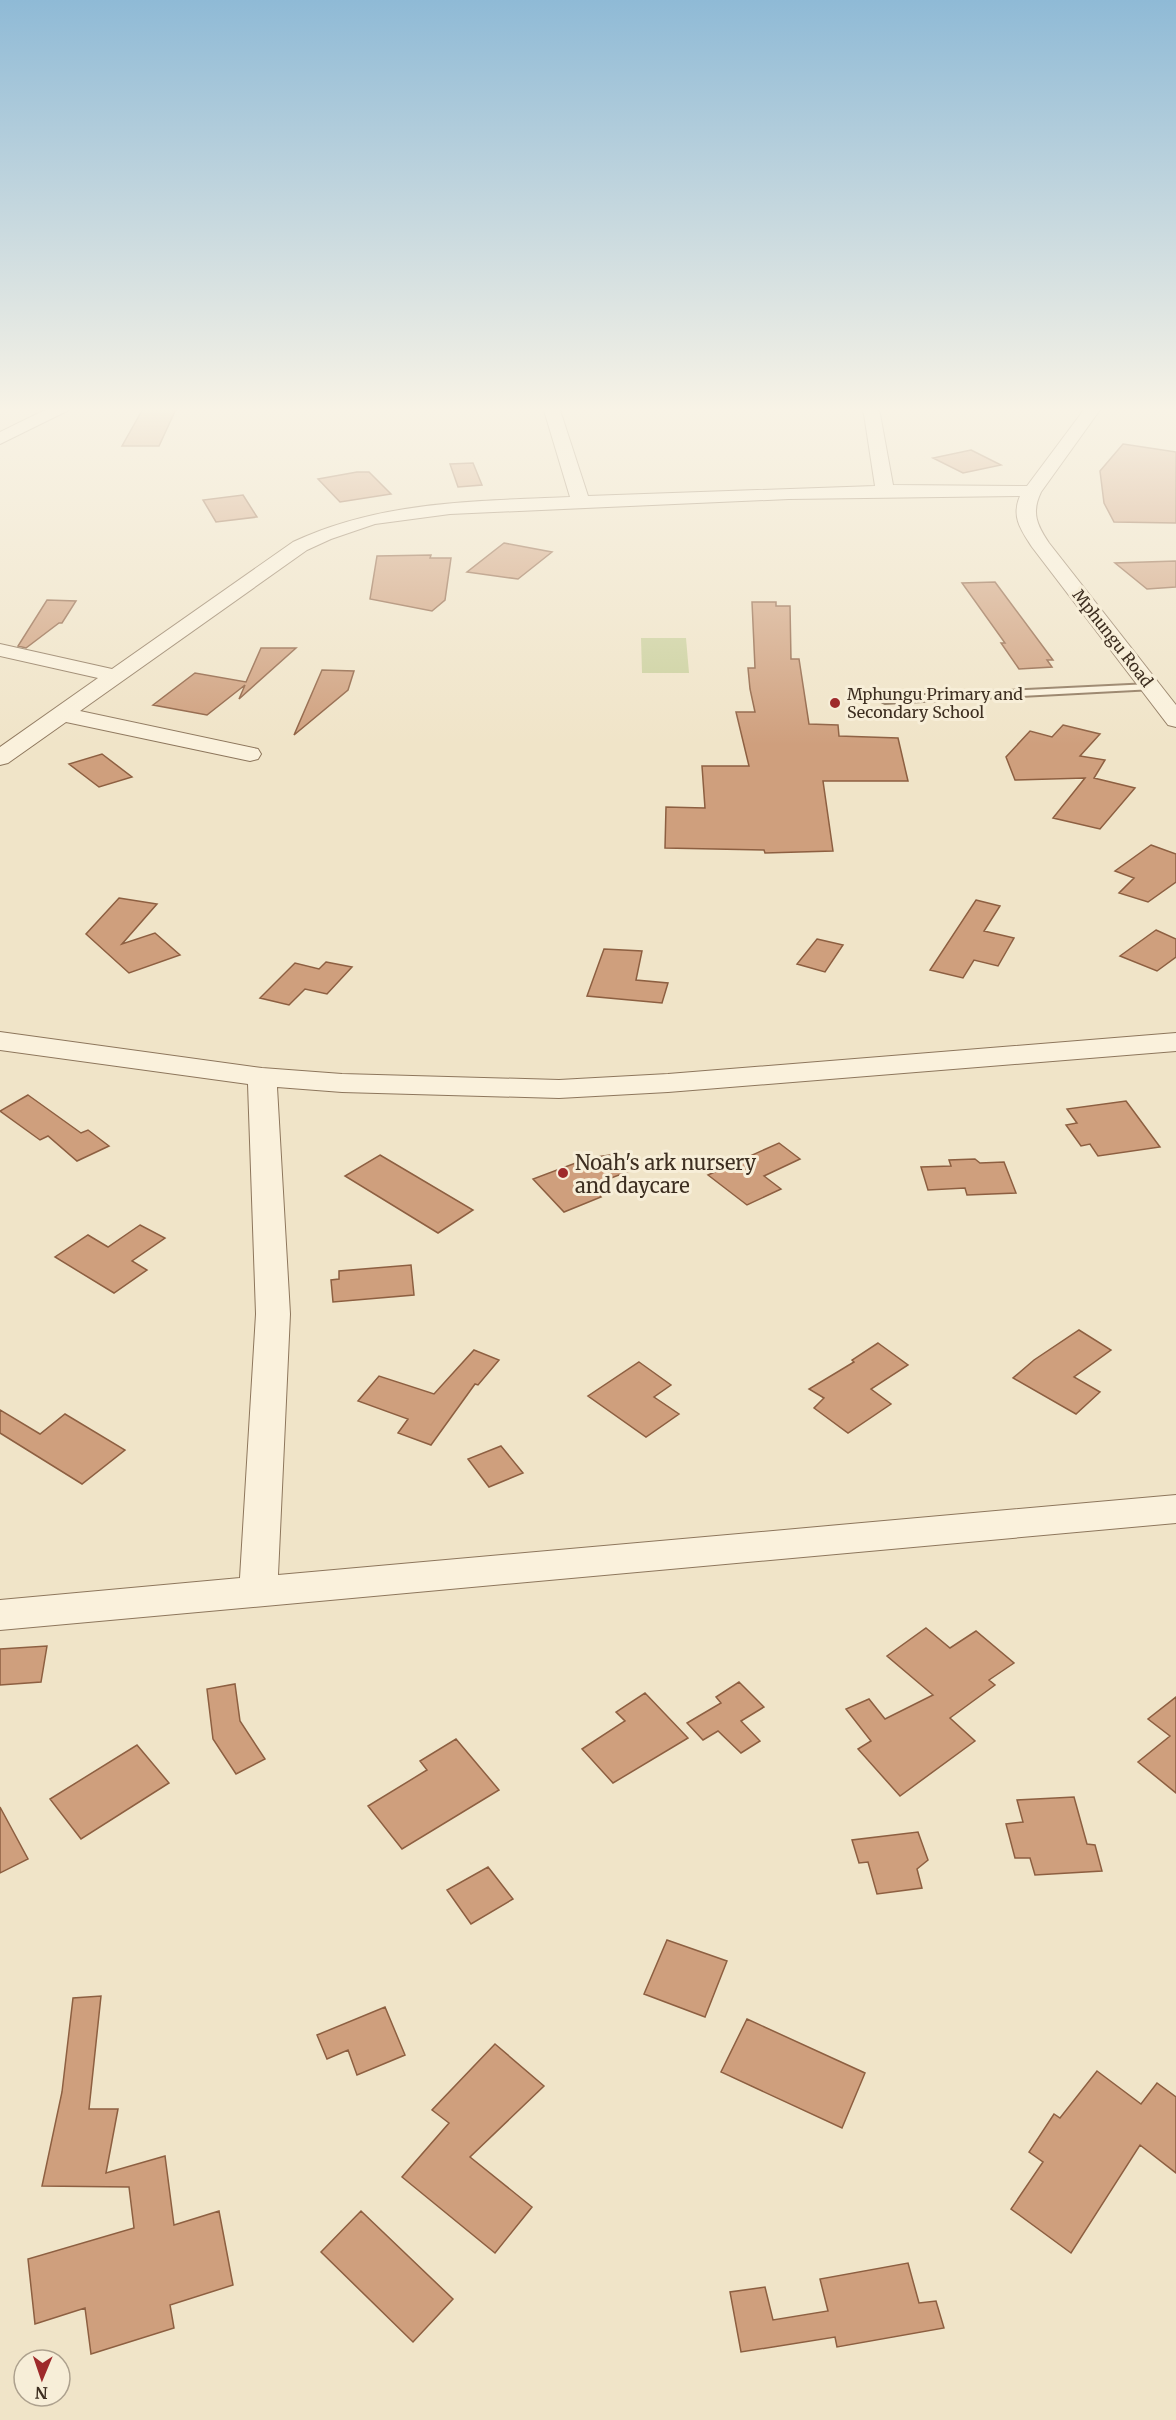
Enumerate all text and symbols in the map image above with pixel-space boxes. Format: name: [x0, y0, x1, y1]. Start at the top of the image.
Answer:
street label: Mphungu Road: [1069, 585, 1157, 691]
place label: Mphungu Primary and Secondary School: [847, 684, 1023, 722]
marker: Mphungu Primary and Secondary School: [828, 696, 842, 710]
place label: Noah's ark nursery and daycare: [575, 1150, 757, 1198]
marker: Noah's ark nursery and daycare: [556, 1166, 570, 1180]
north arrow: [12, 2348, 72, 2408]
text: N: [34, 2383, 48, 2403]

